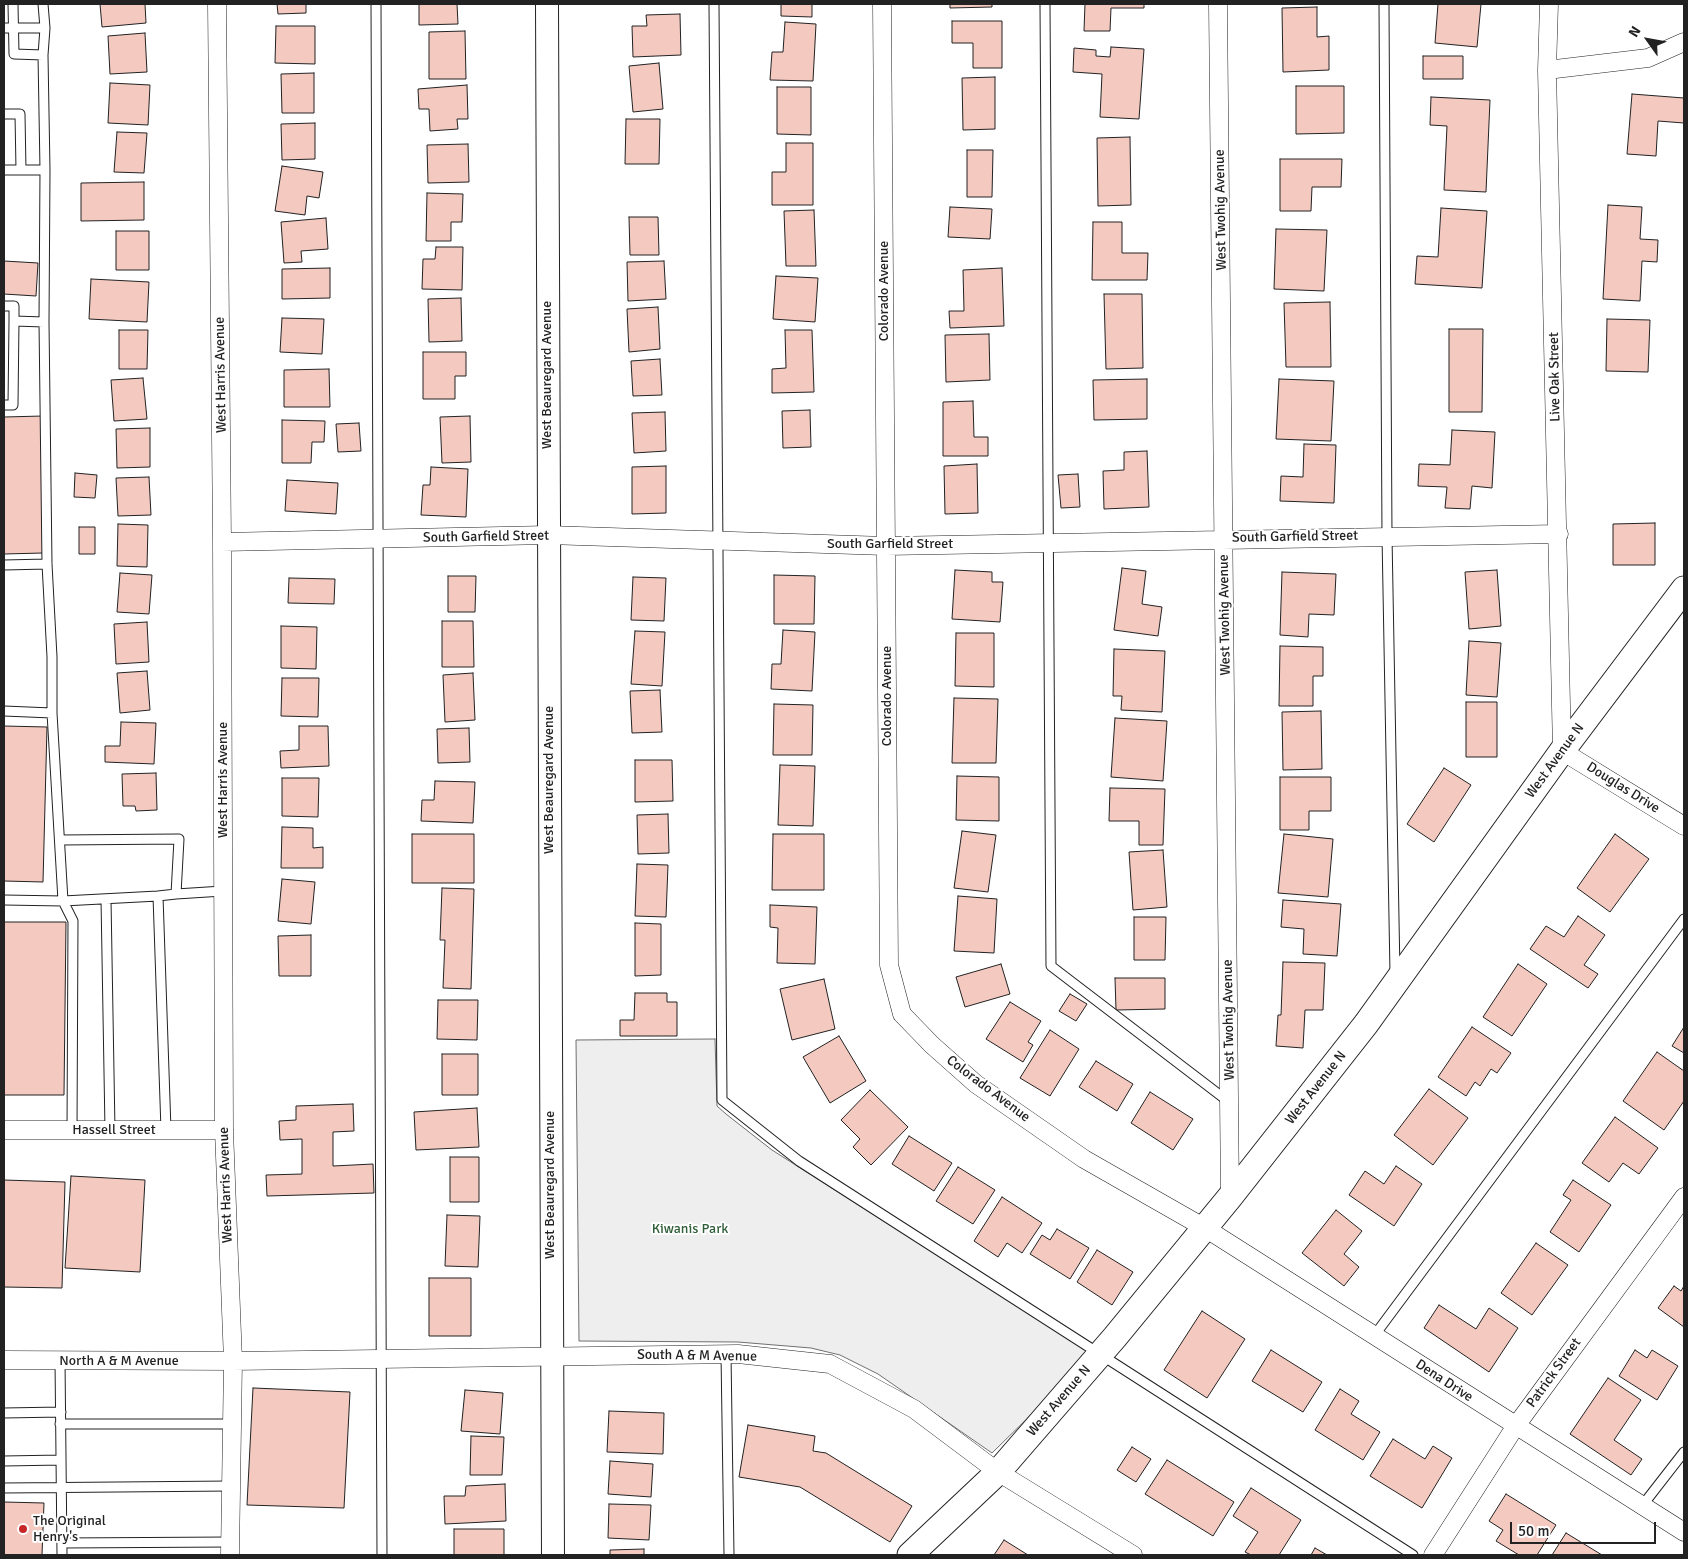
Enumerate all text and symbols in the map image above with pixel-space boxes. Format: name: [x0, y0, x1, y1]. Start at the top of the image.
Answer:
north arrow: [1623, 15, 1673, 65]
text: N: [1625, 23, 1645, 40]
street label: West Twohig Avenue: [1212, 149, 1230, 271]
street label: Colorado Avenue: [876, 241, 892, 341]
street label: West Beauregard Avenue: [539, 301, 555, 449]
street label: West Harris Avenue: [212, 317, 230, 433]
street label: Live Oak Street: [1546, 332, 1564, 422]
street label: South Garfield Street: [423, 528, 549, 546]
street label: South Garfield Street: [1232, 528, 1358, 546]
street label: South Garfield Street: [827, 536, 953, 552]
street label: West Twohig Avenue: [1216, 554, 1234, 676]
street label: Colorado Avenue: [879, 646, 895, 746]
street label: West Beauregard Avenue: [541, 706, 557, 854]
street label: West Avenue N: [1522, 720, 1588, 802]
street label: West Harris Avenue: [215, 722, 231, 838]
street label: Douglas Drive: [1583, 759, 1663, 817]
street label: West Twohig Avenue: [1220, 959, 1238, 1081]
street label: West Avenue N: [1282, 1048, 1350, 1128]
street label: Colorado Avenue: [943, 1052, 1033, 1126]
street label: West Beauregard Avenue: [542, 1111, 558, 1259]
street label: Hassell Street: [72, 1122, 156, 1138]
street label: West Harris Avenue: [216, 1127, 236, 1243]
park label: Kiwanis Park: [652, 1221, 728, 1237]
street label: Patrick Street: [1523, 1335, 1585, 1411]
street label: South A & M Avenue: [637, 1347, 757, 1365]
street label: North A & M Avenue: [59, 1353, 179, 1369]
street label: Dena Drive: [1412, 1356, 1476, 1406]
street label: West Avenue N: [1024, 1362, 1094, 1440]
scale bar: [1513, 1512, 1659, 1544]
place label: The Original Henry's: [33, 1513, 106, 1545]
text: 50 m: [1518, 1522, 1549, 1540]
marker: The Original Henry's: [17, 1523, 29, 1535]

